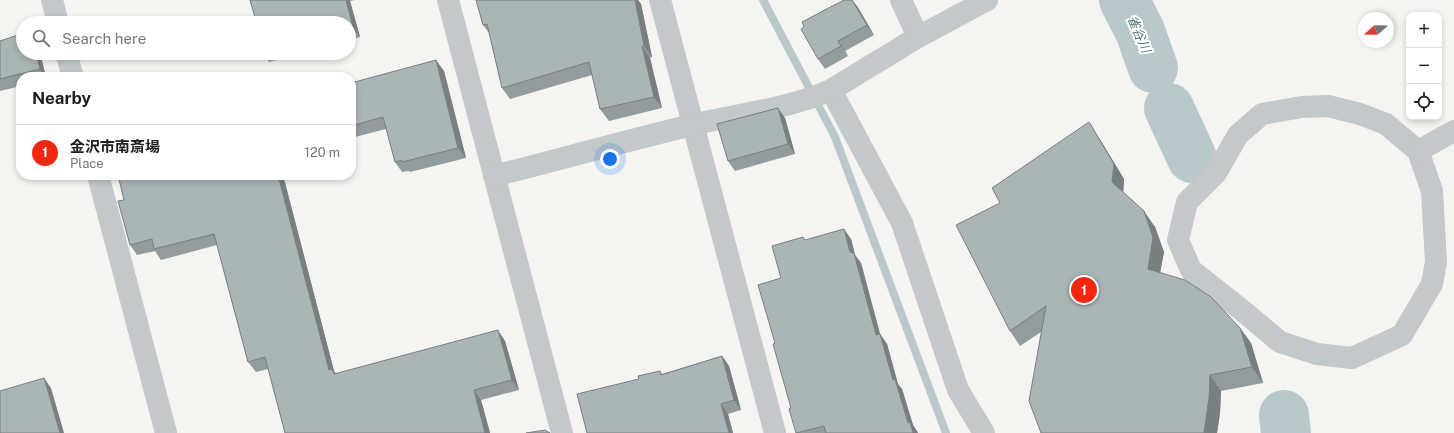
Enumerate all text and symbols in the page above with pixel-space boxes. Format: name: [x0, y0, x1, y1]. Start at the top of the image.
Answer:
north arrow: [1358, 12, 1394, 48]
map controls: [1406, 12, 1442, 120]
button: +: [1406, 12, 1442, 48]
water label: 雀谷川: [1124, 13, 1154, 57]
search box: [16, 16, 356, 60]
icon: search: [30, 27, 52, 49]
text: Search here: [62, 30, 146, 47]
button: −: [1406, 48, 1442, 84]
button: locate: [1406, 84, 1442, 120]
text: Nearby: [32, 88, 91, 108]
text: 金沢市南斎場: [70, 138, 160, 155]
text: 1: [42, 145, 48, 160]
text: 120 m: [305, 145, 340, 160]
your location: [600, 149, 620, 169]
text: Place: [70, 156, 104, 171]
pin: 1: [1071, 275, 1097, 305]

